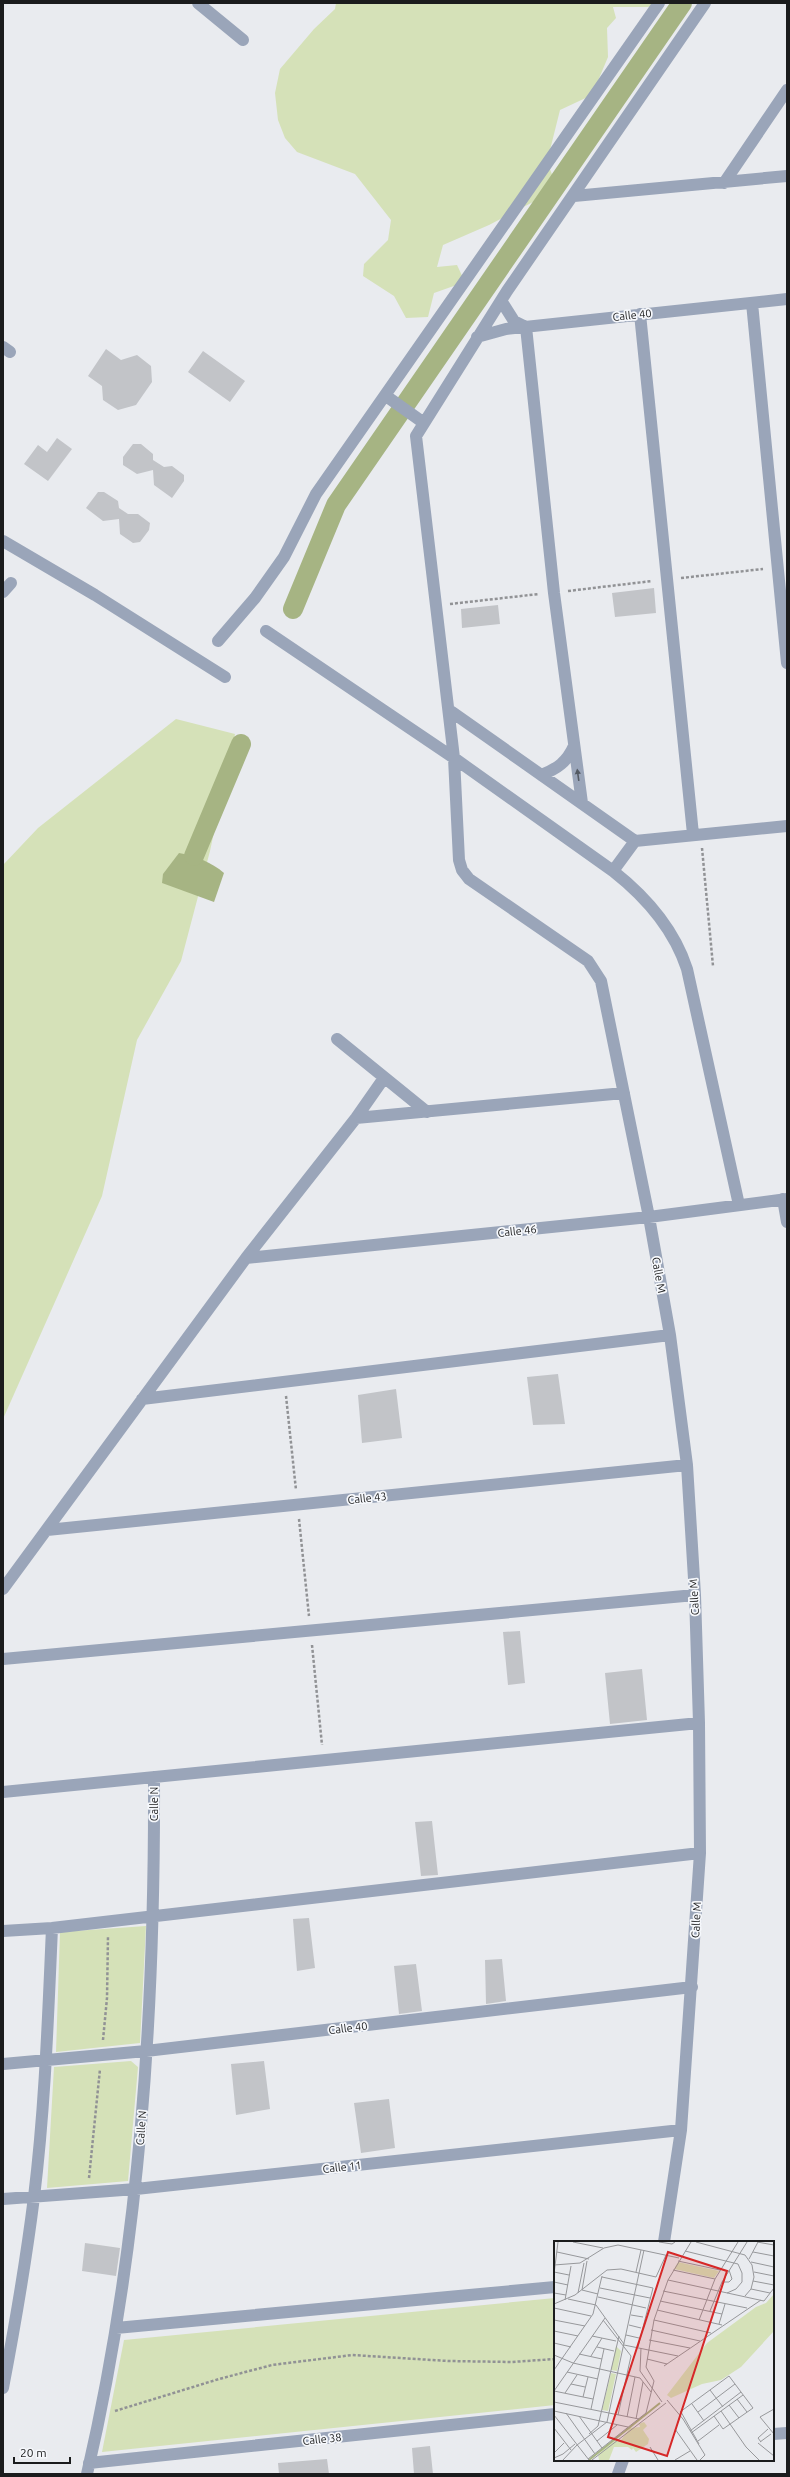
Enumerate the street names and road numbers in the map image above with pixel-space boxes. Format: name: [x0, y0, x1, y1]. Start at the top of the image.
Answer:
street label: Calle 40: [612, 307, 652, 323]
street label: Calle 46: [497, 1223, 537, 1239]
street label: Calle M: [650, 1256, 668, 1294]
street label: Calle 43: [347, 1490, 387, 1506]
street label: Calle M: [687, 1579, 701, 1615]
street label: Calle N: [148, 1787, 160, 1821]
street label: Calle M: [689, 1902, 703, 1938]
street label: Calle 40: [328, 2020, 368, 2036]
street label: Calle N: [134, 2110, 148, 2146]
street label: Calle 11: [322, 2159, 362, 2175]
street label: Calle 38: [302, 2431, 342, 2447]

